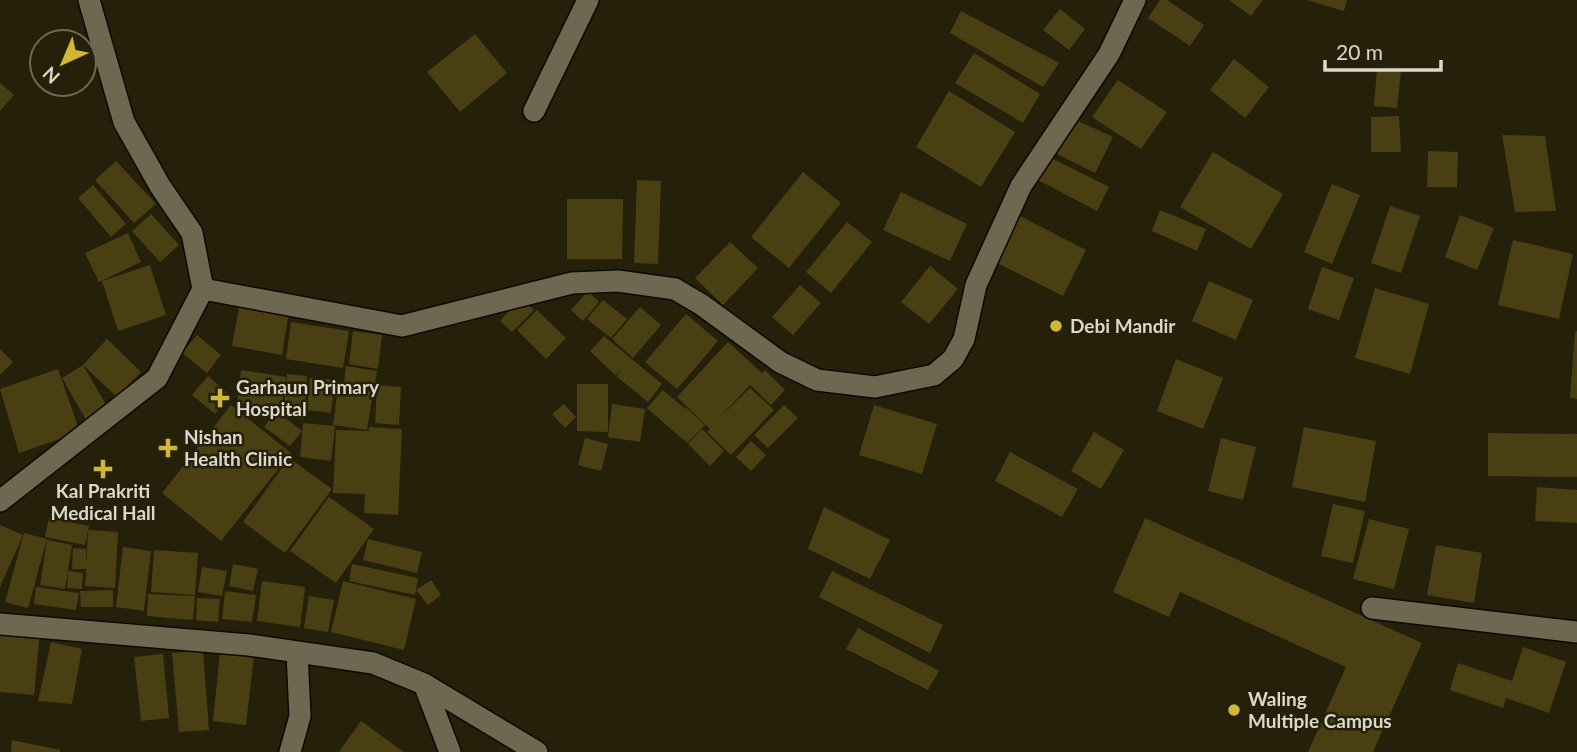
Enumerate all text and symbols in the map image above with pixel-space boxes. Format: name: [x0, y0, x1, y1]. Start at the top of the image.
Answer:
north arrow: [28, 28, 98, 98]
scale bar: [1325, 28, 1440, 72]
text: 20 m: [1336, 39, 1383, 64]
text: N: [38, 62, 64, 89]
place label: Debi Mandir: [1070, 314, 1176, 337]
marker: Debi Mandir: [1048, 318, 1064, 334]
place label: Garhaun Primary Hospital: [236, 375, 380, 420]
marker: Garhaun Primary Hospital: [210, 388, 230, 408]
place label: Nishan Health Clinic: [184, 425, 292, 470]
marker: Nishan Health Clinic: [158, 438, 178, 458]
marker: Kal Prakriti Medical Hall: [95, 461, 111, 477]
place label: Kal Prakriti Medical Hall: [50, 479, 156, 524]
place label: Waling Multiple Campus: [1248, 687, 1392, 732]
marker: Waling Multiple Campus: [1226, 702, 1242, 718]

